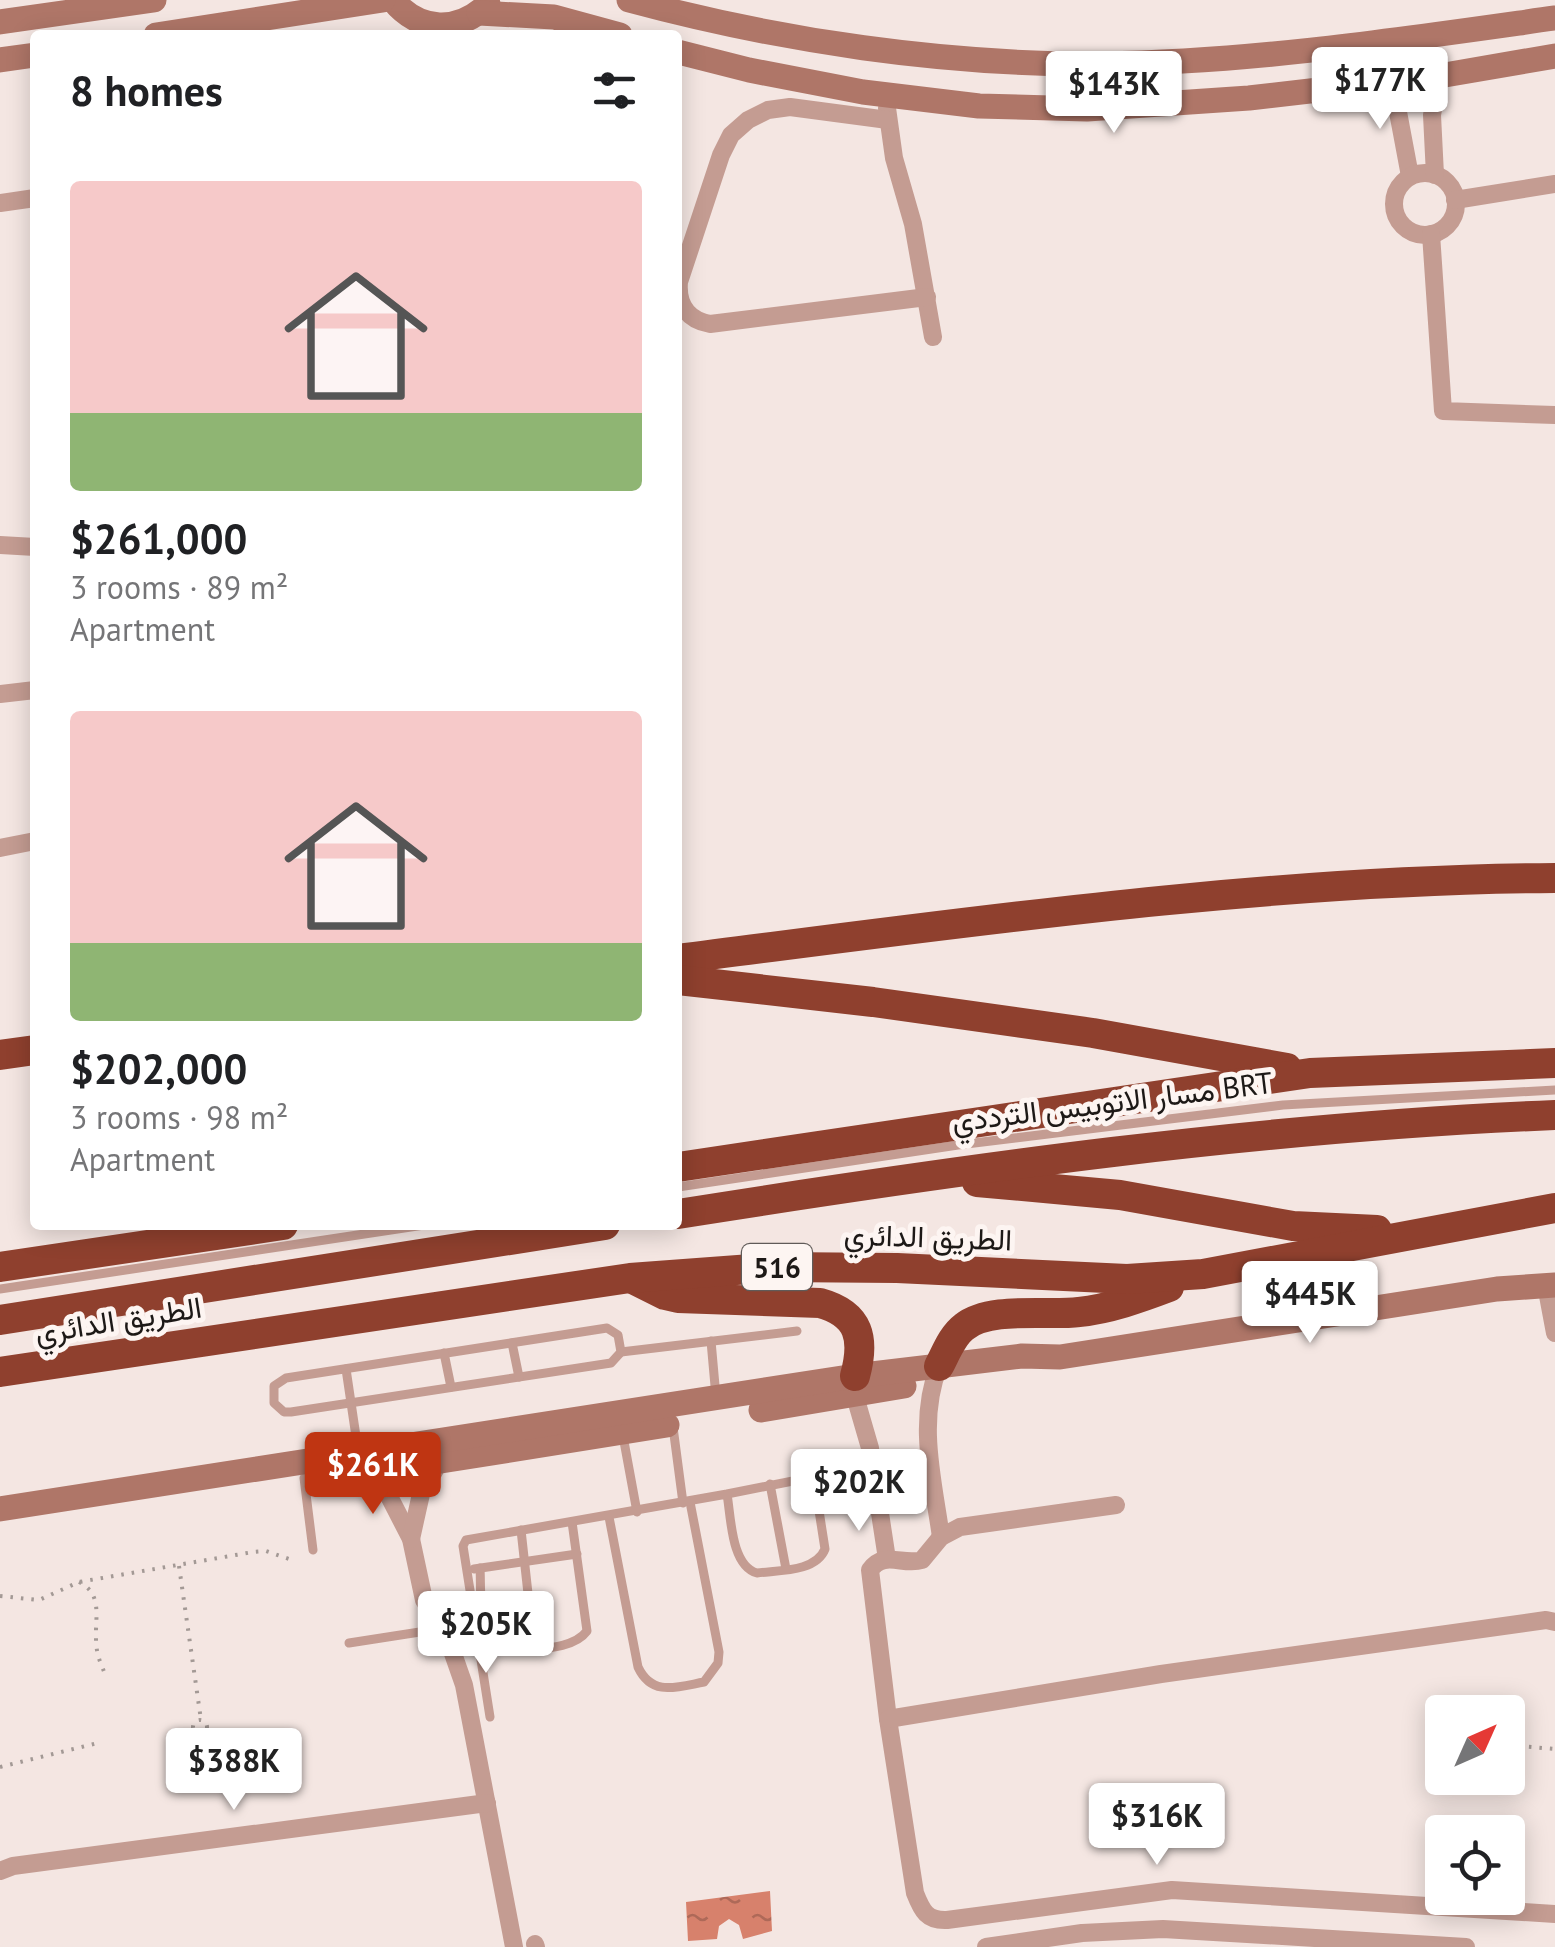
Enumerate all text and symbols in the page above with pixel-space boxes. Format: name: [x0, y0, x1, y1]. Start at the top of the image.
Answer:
pin: $177K: [1310, 47, 1450, 132]
pin: $143K: [1044, 51, 1184, 136]
text: $177K: [1334, 58, 1426, 100]
text: $143K: [1068, 62, 1160, 104]
text: 8 homes: [70, 63, 223, 118]
icon: filters: [587, 63, 642, 118]
icon: home: [266, 246, 446, 426]
text: $261,000: [70, 511, 247, 566]
text: 3 rooms · 89 m²: [70, 566, 288, 608]
text: Apartment: [70, 608, 215, 650]
icon: home: [266, 776, 446, 956]
text: $202,000: [70, 1041, 247, 1096]
street label: مسار الاتوبيس الترددي BRT: [950, 1062, 1276, 1146]
text: 3 rooms · 98 m²: [70, 1096, 288, 1138]
text: Apartment: [70, 1138, 215, 1180]
street label: الطريق الدائري: [843, 1214, 1013, 1264]
road number: 516: [742, 1244, 812, 1290]
pin: $445K: [1240, 1261, 1380, 1346]
text: $445K: [1264, 1272, 1356, 1314]
street label: الطريق الدائري: [32, 1287, 205, 1357]
pin: $261K: [303, 1432, 443, 1517]
text: $261K: [327, 1443, 419, 1485]
pin: $202K: [789, 1449, 929, 1534]
text: $202K: [813, 1460, 905, 1502]
pin: $205K: [416, 1591, 556, 1676]
text: $205K: [440, 1602, 532, 1644]
north arrow: [1425, 1695, 1525, 1795]
map controls: [1425, 1695, 1525, 1915]
pin: $388K: [164, 1728, 304, 1813]
text: $388K: [188, 1739, 280, 1781]
pin: $316K: [1087, 1783, 1227, 1868]
text: $316K: [1111, 1794, 1203, 1836]
button: locate: [1425, 1815, 1525, 1915]

